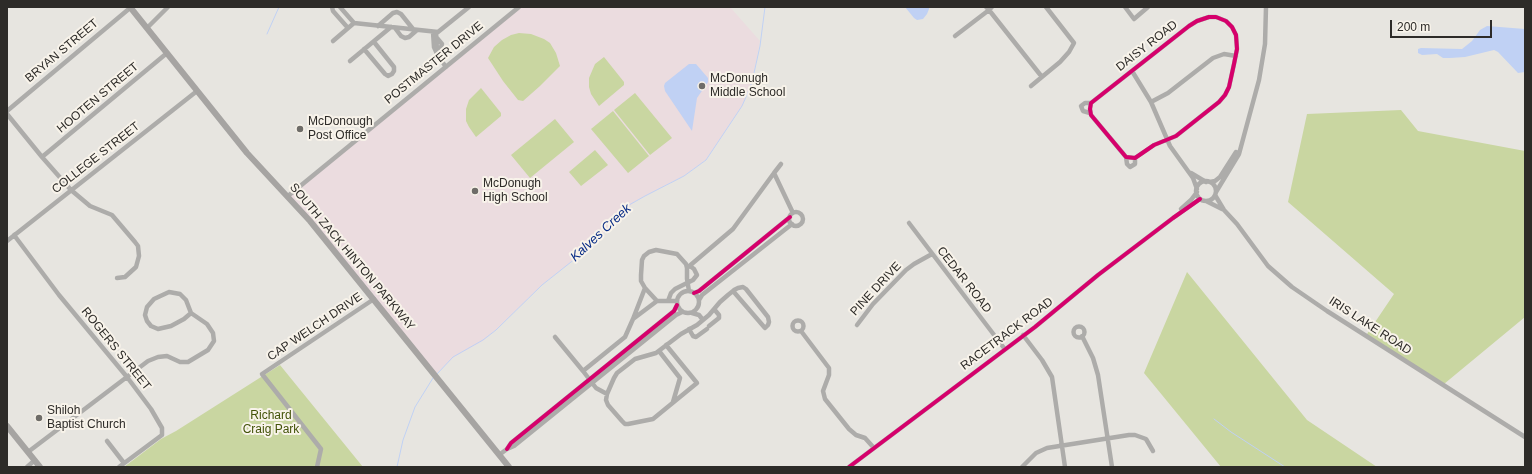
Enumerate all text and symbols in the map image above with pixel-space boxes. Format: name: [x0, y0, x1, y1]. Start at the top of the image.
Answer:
scale bar: [1392, 12, 1494, 38]
street label: BRYAN STREET: [23, 16, 101, 86]
street label: DAISY ROAD: [1113, 18, 1181, 74]
street label: POSTMASTER DRIVE: [382, 19, 486, 107]
text: 200 m: [1397, 20, 1430, 34]
street label: HOOTEN STREET: [54, 60, 142, 136]
place label: McDonugh Middle School: [710, 72, 785, 100]
marker: McDonugh Middle School: [697, 81, 707, 91]
place label: McDonough Post Office: [308, 115, 373, 143]
street label: COLLEGE STREET: [49, 119, 143, 197]
marker: McDonough Post Office: [295, 124, 305, 134]
place label: McDonugh High School: [483, 177, 548, 205]
street label: SOUTH ZACK HINTON PARKWAY: [286, 181, 418, 333]
marker: McDonugh High School: [470, 186, 480, 196]
water label: Kalves Creek: [567, 201, 635, 265]
street label: CEDAR ROAD: [934, 244, 994, 316]
street label: PINE DRIVE: [848, 259, 904, 319]
street label: CAP WELCH DRIVE: [265, 290, 365, 364]
street label: IRIS LAKE ROAD: [1326, 294, 1414, 358]
street label: RACETRACK ROAD: [958, 295, 1056, 373]
street label: ROGERS STREET: [78, 305, 154, 393]
place label: Shiloh Baptist Church: [47, 404, 126, 432]
park label: Richard Craig Park: [243, 409, 299, 437]
marker: Shiloh Baptist Church: [34, 413, 44, 423]

